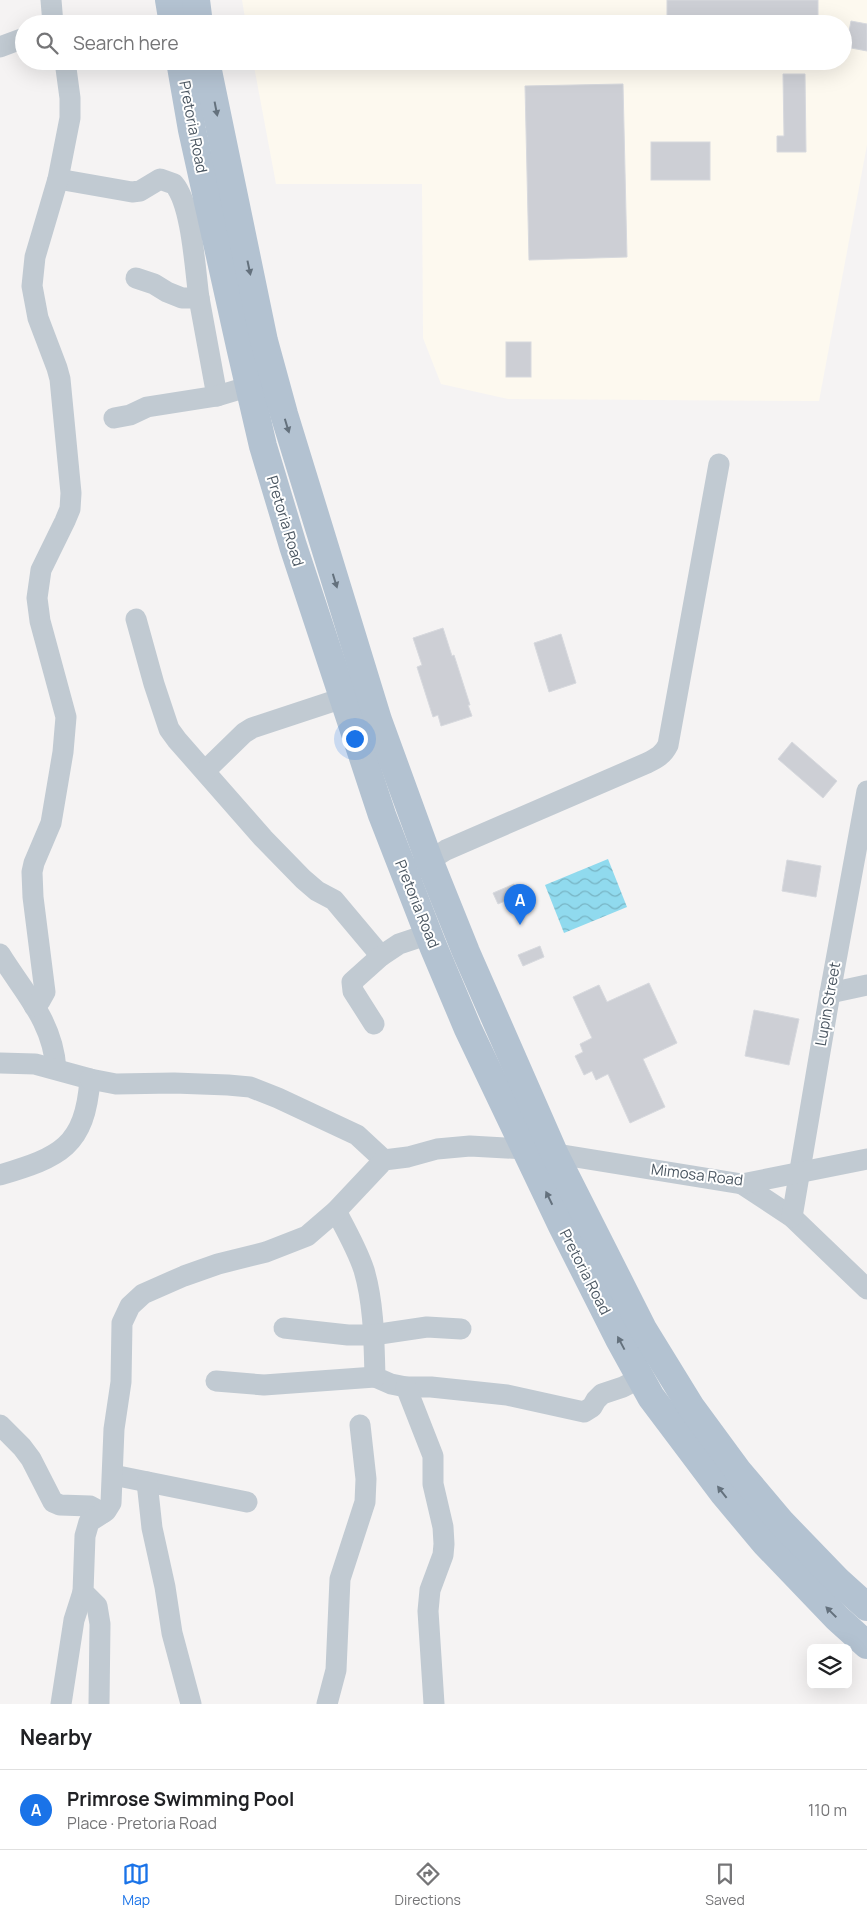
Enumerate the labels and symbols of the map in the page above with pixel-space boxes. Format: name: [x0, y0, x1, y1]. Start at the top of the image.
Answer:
street label: Pretoria Road: [174, 79, 213, 175]
one-way arrow: [212, 102, 220, 118]
one-way arrow: [245, 261, 253, 277]
one-way arrow: [284, 419, 292, 434]
street label: Pretoria Road: [262, 473, 309, 569]
one-way arrow: [331, 574, 339, 589]
your location: [342, 726, 368, 752]
street label: Pretoria Road: [390, 857, 445, 951]
pin: A: [504, 884, 536, 925]
street label: Lupin Street: [810, 960, 845, 1048]
street label: Mimosa Road: [650, 1158, 744, 1191]
one-way arrow: [545, 1191, 553, 1205]
street label: Pretoria Road: [555, 1225, 616, 1318]
one-way arrow: [617, 1336, 625, 1351]
one-way arrow: [717, 1486, 728, 1499]
one-way arrow: [825, 1606, 837, 1618]

